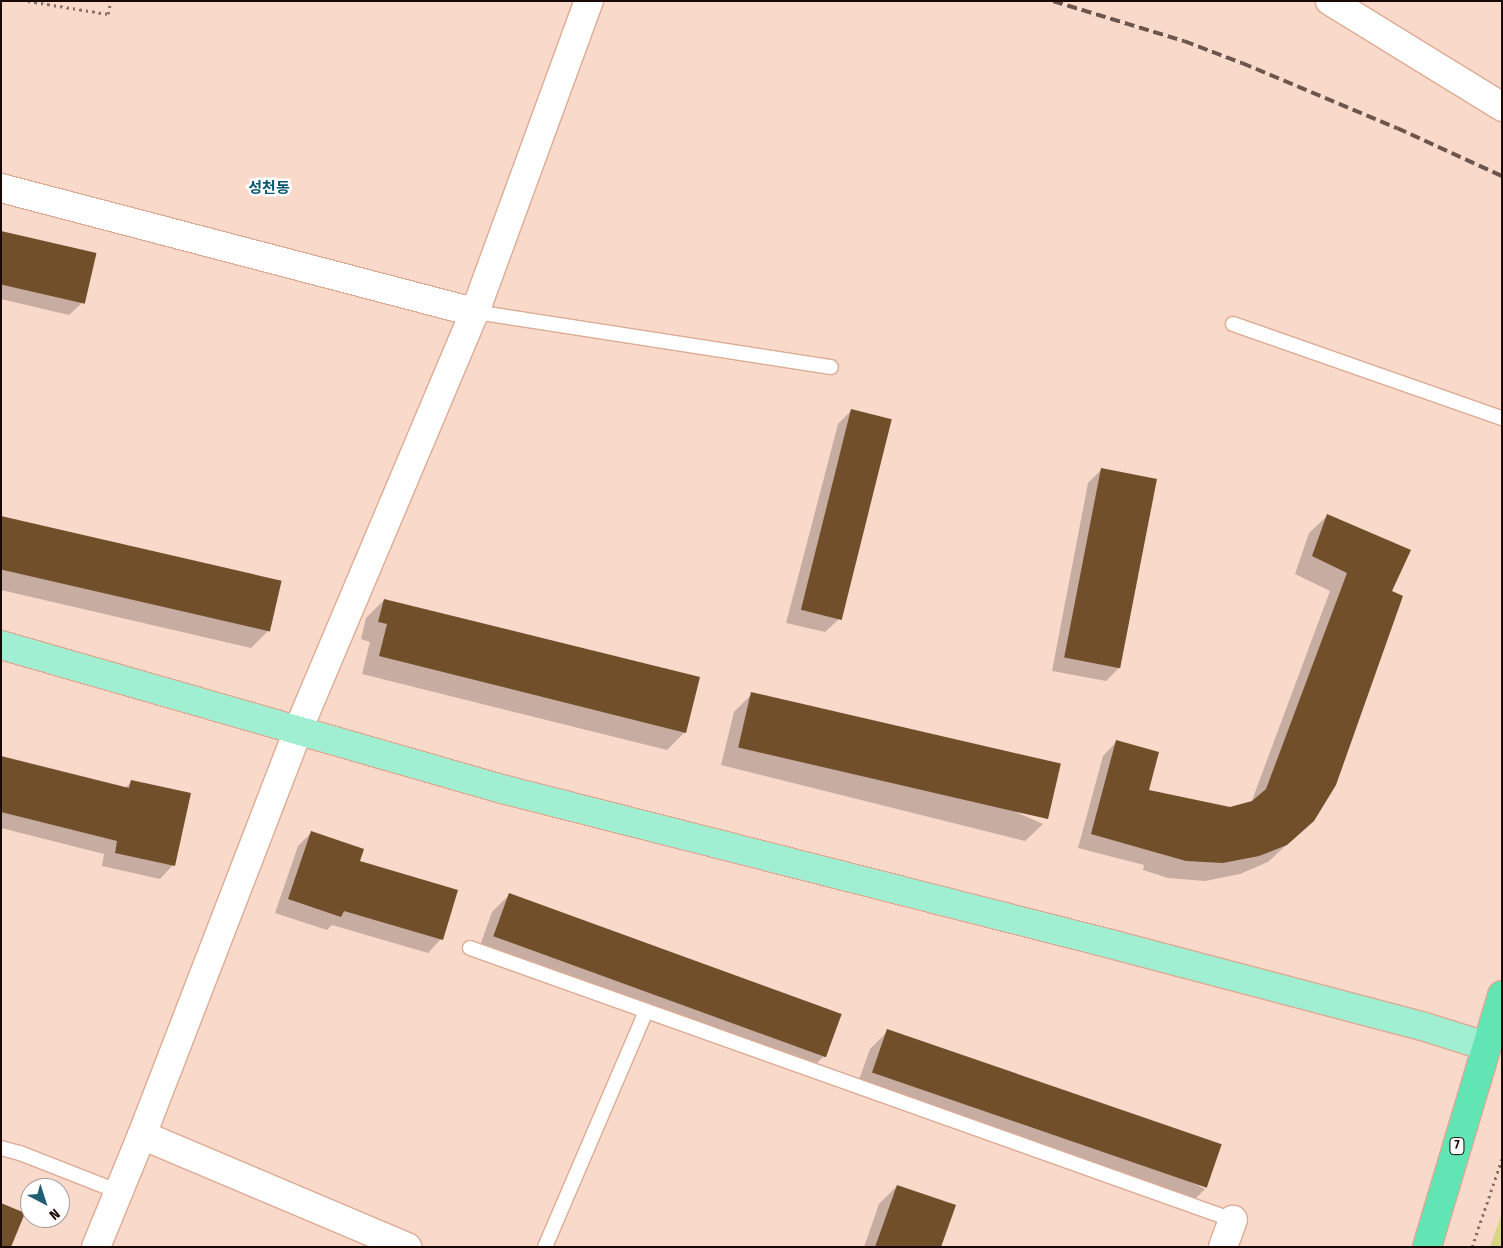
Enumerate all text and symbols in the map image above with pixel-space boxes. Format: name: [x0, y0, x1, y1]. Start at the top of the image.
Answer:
district label: 성천동: [248, 180, 290, 198]
road number: 7: [1448, 1136, 1466, 1156]
north arrow: [20, 1178, 70, 1228]
text: N: [46, 1205, 63, 1223]

